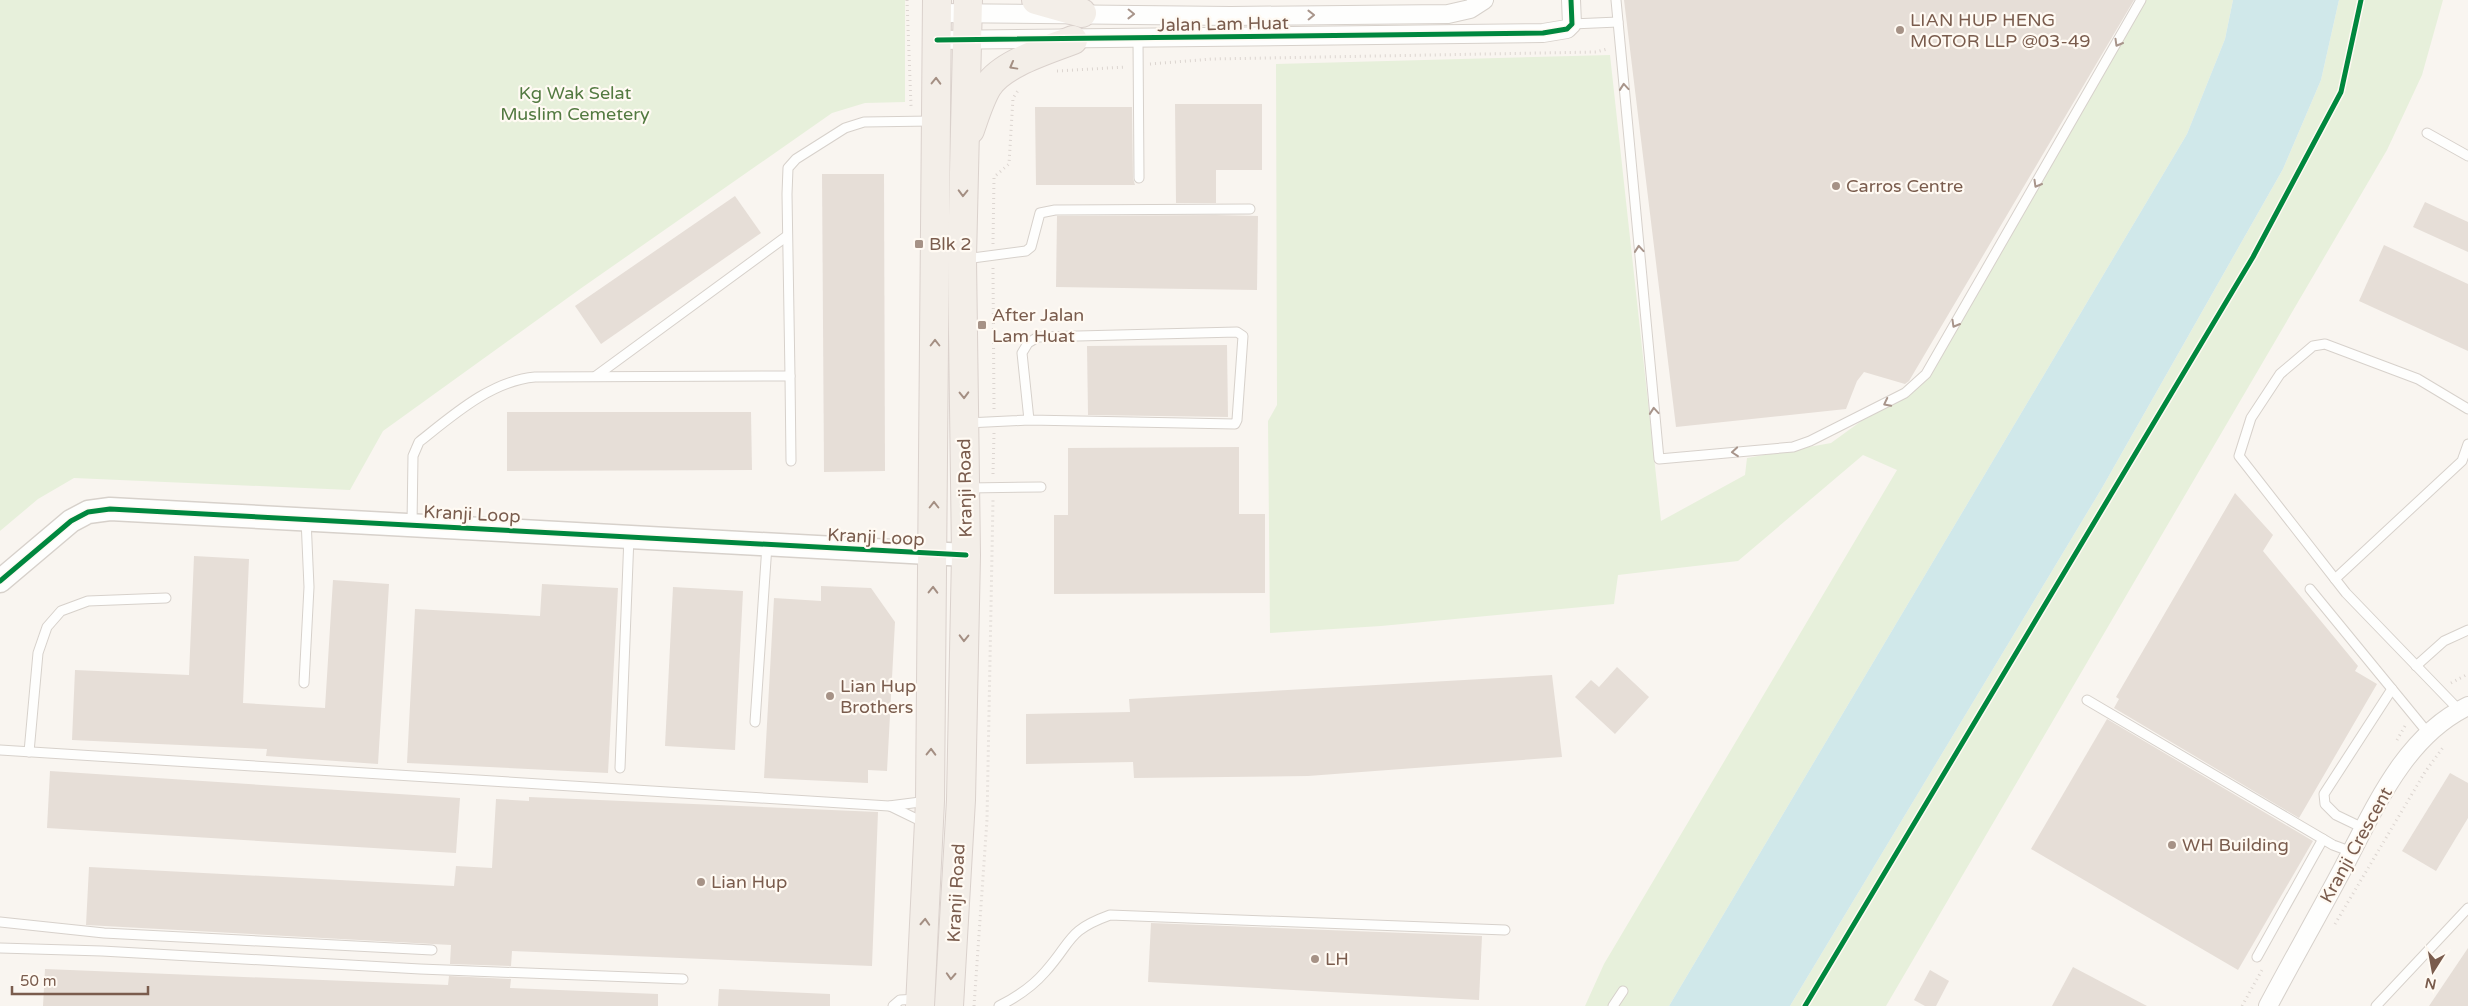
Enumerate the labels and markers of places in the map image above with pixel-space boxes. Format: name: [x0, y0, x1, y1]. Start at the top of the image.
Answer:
place label: LIAN HUP HENG MOTOR LLP @03-49: [1910, 9, 2091, 52]
marker: LIAN HUP HENG MOTOR LLP @03-49: [1894, 24, 1906, 36]
place label: Carros Centre: [1846, 175, 1963, 197]
marker: Carros Centre: [1830, 180, 1842, 192]
place label: Blk 2: [929, 233, 972, 255]
marker: Blk 2: [913, 238, 925, 250]
place label: After Jalan Lam Huat: [992, 304, 1084, 347]
marker: After Jalan Lam Huat: [976, 319, 988, 331]
place label: Lian Hup Brothers: [840, 675, 916, 718]
marker: Lian Hup Brothers: [824, 690, 836, 702]
place label: WH Building: [2182, 834, 2289, 856]
marker: WH Building: [2166, 839, 2178, 851]
place label: Lian Hup: [711, 871, 787, 893]
marker: Lian Hup: [695, 876, 707, 888]
place label: LH: [1325, 948, 1349, 970]
marker: LH: [1309, 953, 1321, 965]

